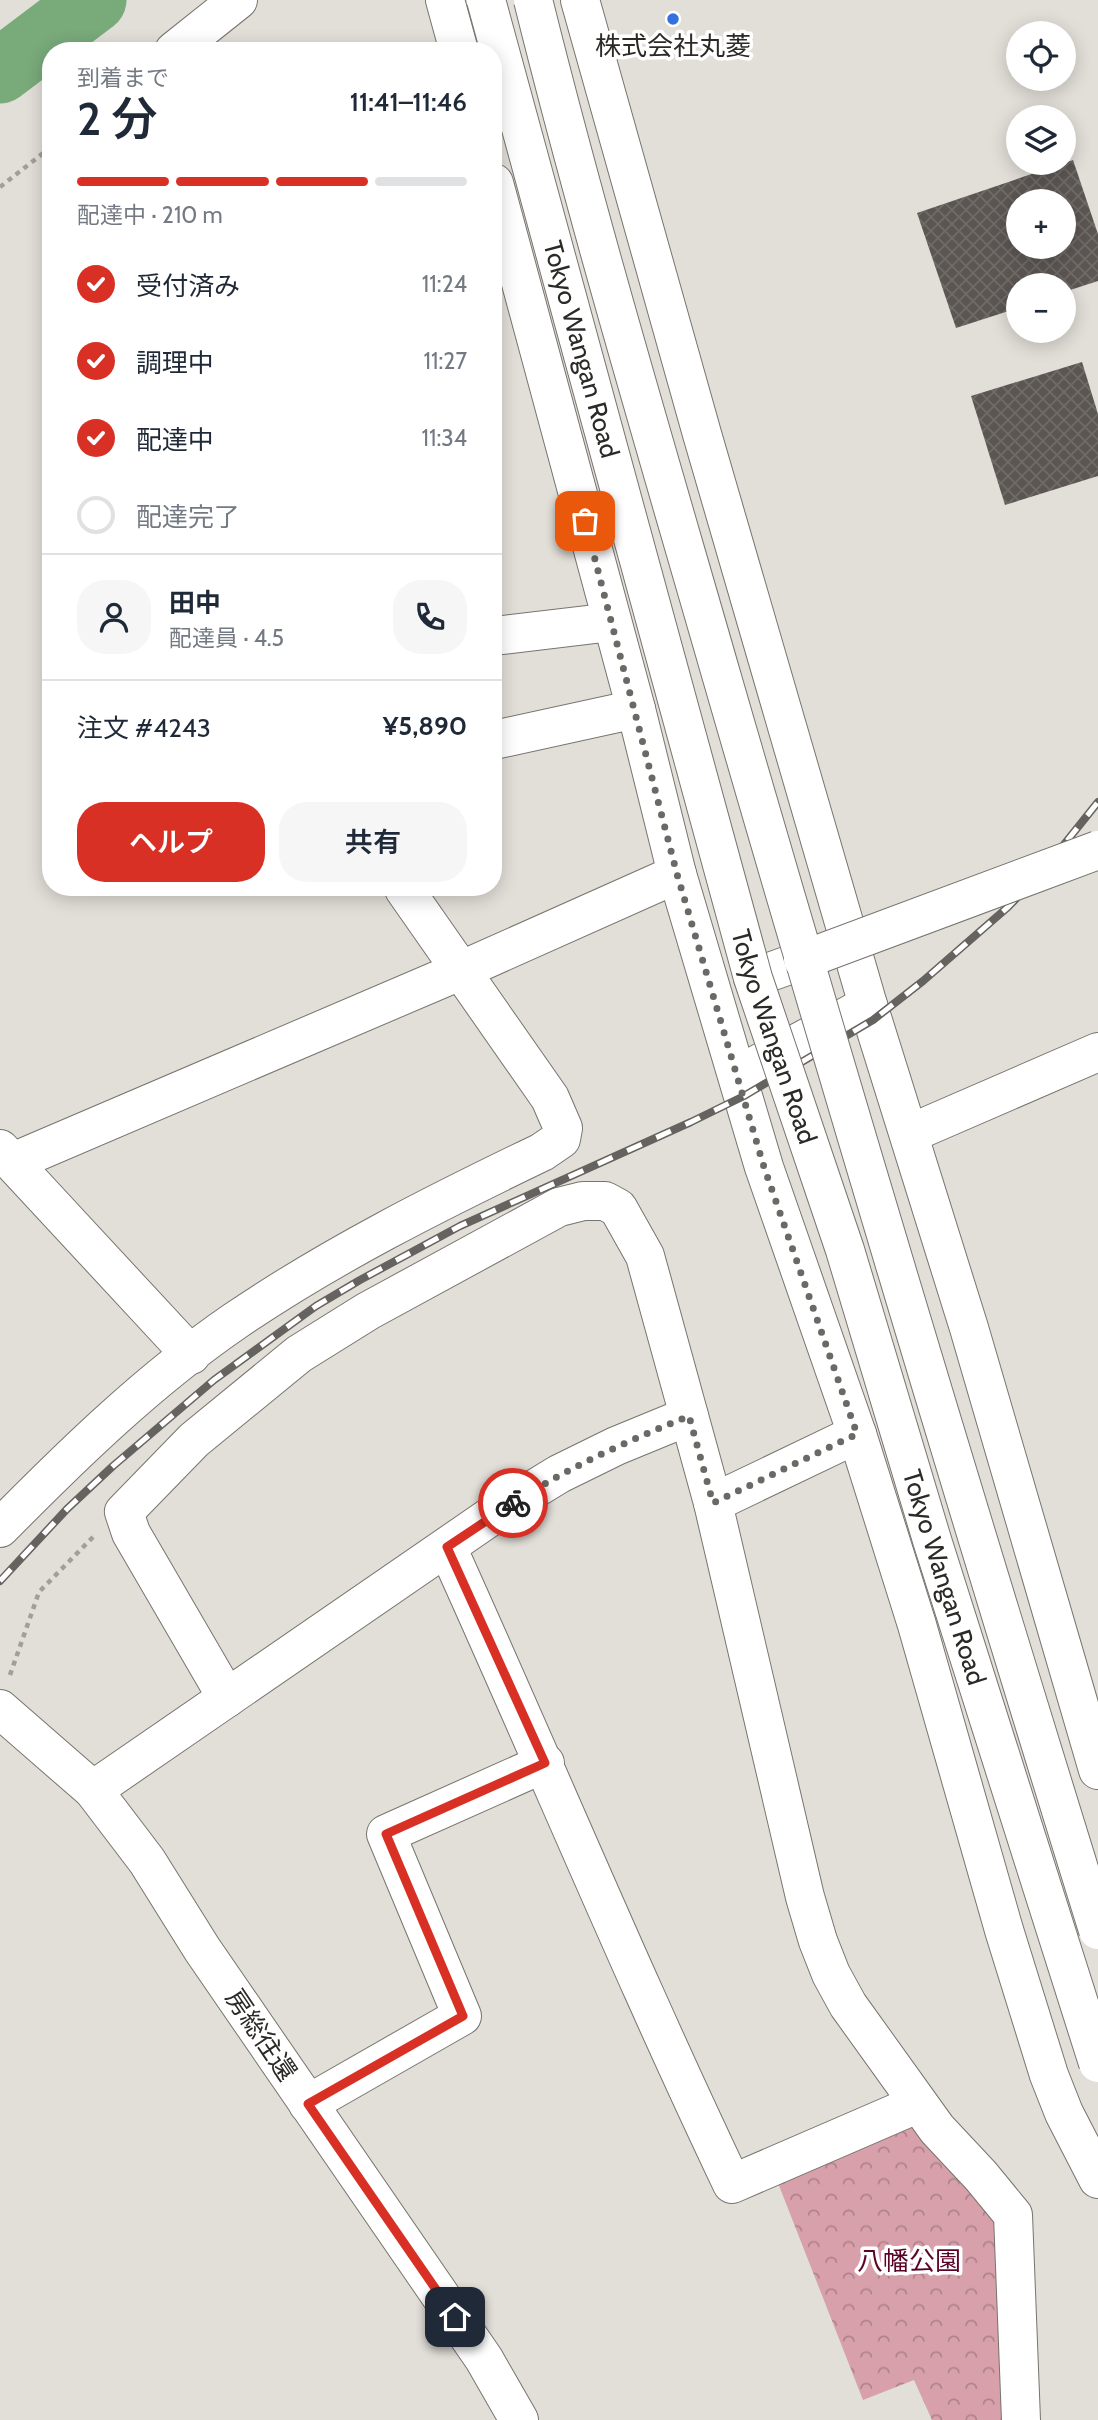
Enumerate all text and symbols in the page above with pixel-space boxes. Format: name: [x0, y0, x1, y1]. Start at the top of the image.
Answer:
marker: 株式会社丸菱: [665, 11, 681, 27]
map controls: [1006, 21, 1076, 343]
button: locate: [1006, 21, 1076, 91]
place label: 株式会社丸菱: [595, 30, 751, 62]
text: 到着まで: [77, 64, 169, 92]
text: 11:41–11:46: [350, 86, 467, 118]
text: 2 分: [77, 91, 158, 147]
button: layers: [1006, 105, 1076, 175]
button: +: [1006, 189, 1076, 259]
text: 配達中 · 210 m: [77, 201, 223, 229]
street label: Tokyo Wangan Road: [536, 237, 626, 461]
icon: check: [77, 265, 115, 303]
text: 受付済み: [136, 270, 240, 302]
text: 11:24: [422, 270, 467, 298]
button: −: [1006, 273, 1076, 343]
icon: check: [77, 342, 115, 380]
text: 調理中: [136, 347, 214, 379]
text: 11:27: [424, 347, 467, 375]
icon: check: [77, 419, 115, 457]
text: 配達中: [136, 424, 214, 456]
text: 11:34: [421, 424, 467, 452]
pin: [555, 491, 615, 551]
text: 配達完了: [136, 501, 240, 533]
icon: bag: [566, 502, 604, 540]
button: person: [77, 580, 151, 654]
button: phone: [393, 580, 467, 654]
text: 田中: [169, 587, 221, 619]
text: 配達員 · 4.5: [169, 624, 284, 652]
text: ¥5,890: [383, 710, 467, 742]
text: 注文 #4243: [77, 712, 211, 744]
button: ヘルプ: [77, 802, 265, 882]
button: 共有: [279, 802, 467, 882]
street label: Tokyo Wangan Road: [724, 926, 824, 1148]
street label: Tokyo Wangan Road: [896, 1466, 993, 1689]
courier: [478, 1468, 548, 1538]
icon: bike: [494, 1484, 532, 1522]
street label: 房総往還: [219, 1983, 303, 2087]
park label: 八幡公園: [857, 2245, 961, 2277]
pin: [425, 2287, 485, 2347]
icon: home: [436, 2298, 474, 2336]

